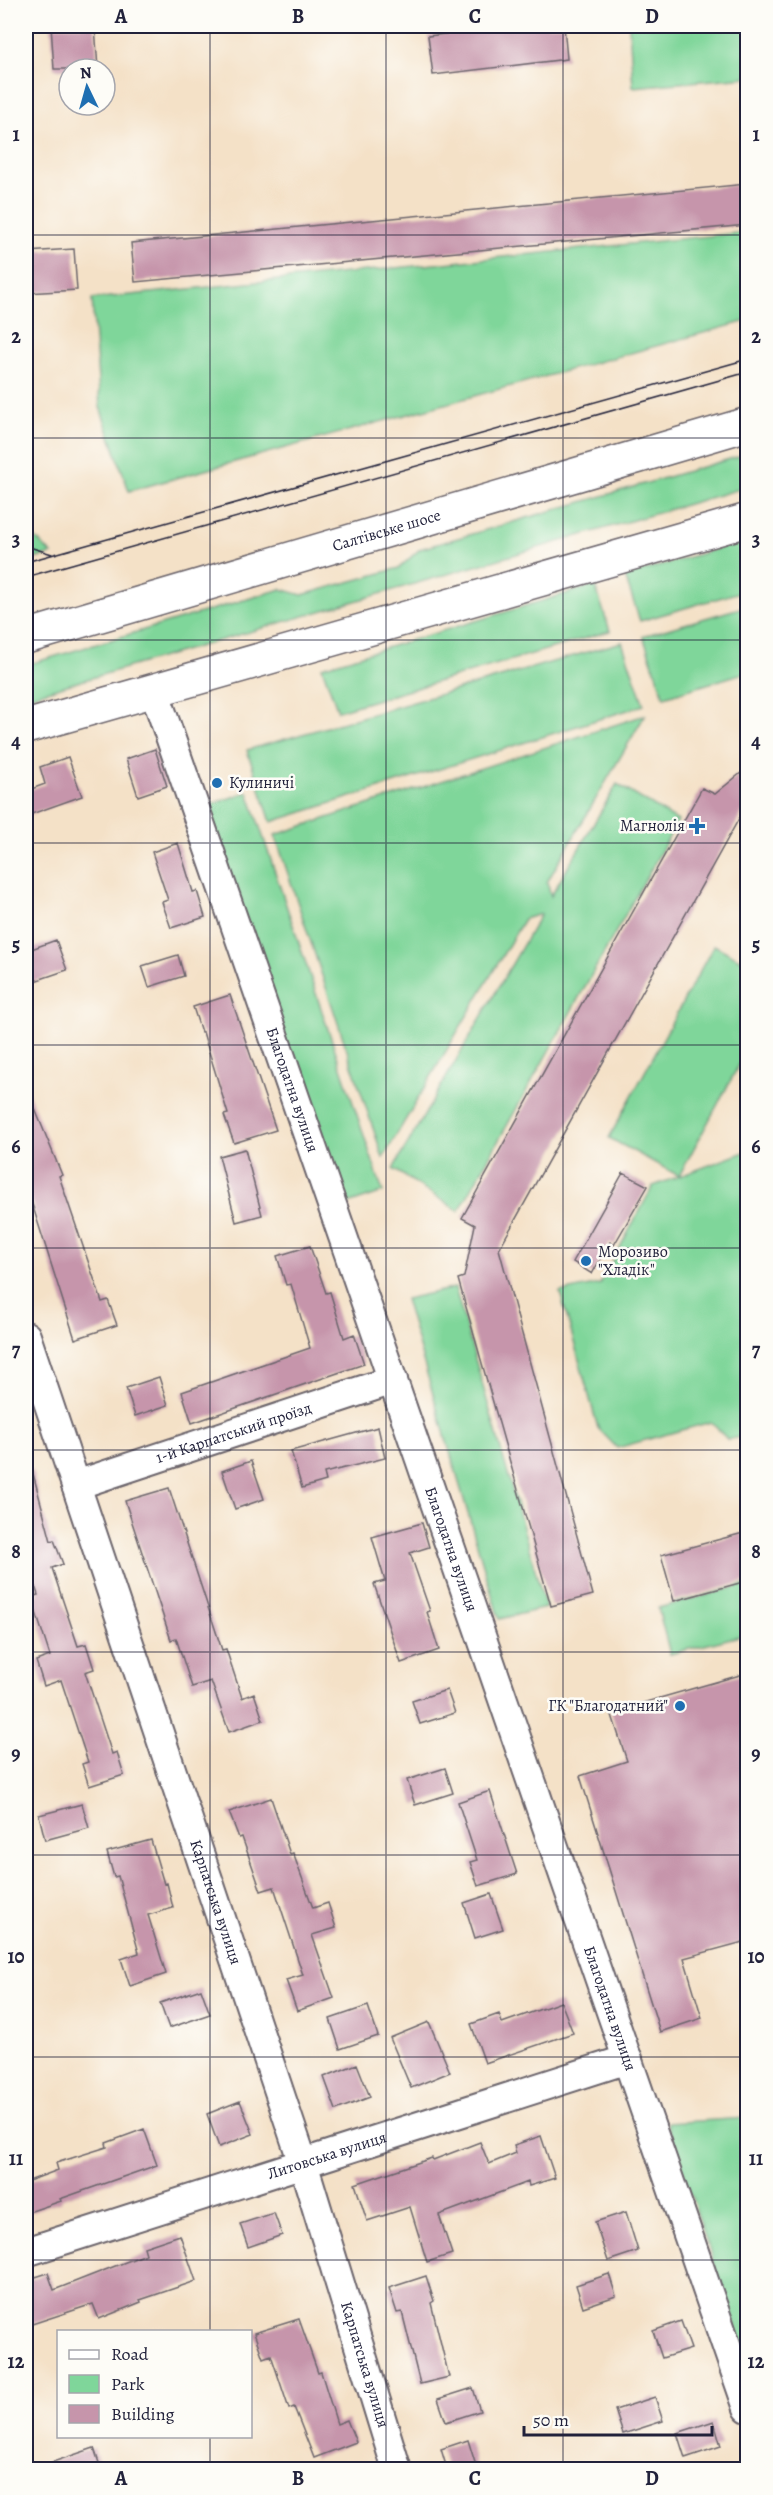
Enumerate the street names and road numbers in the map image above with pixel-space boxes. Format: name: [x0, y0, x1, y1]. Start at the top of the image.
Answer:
street label: Салтівське шосе: [330, 504, 444, 557]
street label: Благодатна вулиця: [260, 1024, 324, 1155]
street label: 1-й Карпатський проїзд: [153, 1397, 314, 1469]
street label: Благодатна вулиця: [419, 1484, 483, 1615]
street label: Карпатська вулиця: [184, 1837, 247, 1968]
street label: Благодатна вулиця: [578, 1943, 642, 2074]
street label: Литовська вулиця: [265, 2126, 389, 2185]
street label: Карпатська вулиця: [335, 2299, 394, 2431]

